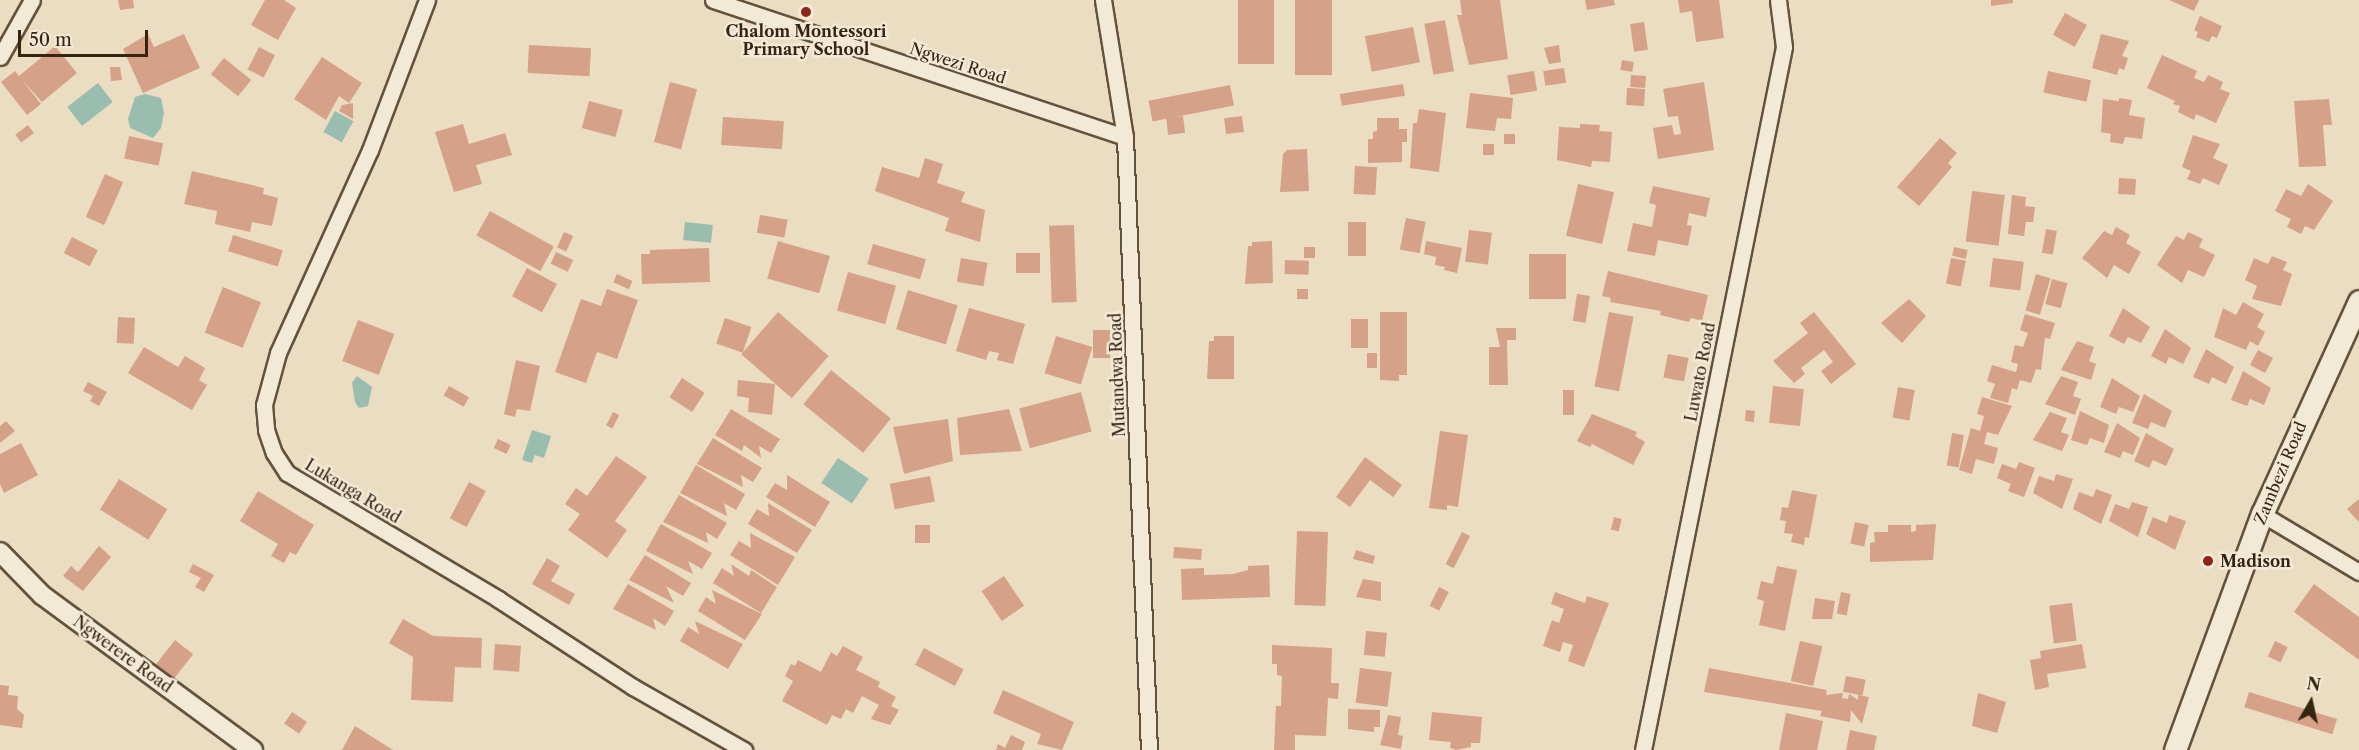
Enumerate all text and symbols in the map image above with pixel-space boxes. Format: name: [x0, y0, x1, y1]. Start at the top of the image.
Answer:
marker: Chalom Montessori Primary School: [799, 5, 813, 19]
scale bar: [21, 18, 152, 56]
place label: Chalom Montessori Primary School: [725, 21, 887, 59]
text: 50 m: [29, 29, 72, 51]
street label: Ngwezi Road: [907, 38, 1009, 88]
street label: Mutandwa Road: [1105, 312, 1129, 438]
street label: Luwato Road: [1681, 321, 1719, 423]
street label: Zambezi Road: [2250, 419, 2310, 527]
street label: Lukanga Road: [302, 455, 404, 527]
place label: Madison: [2220, 551, 2291, 571]
marker: Madison: [2201, 554, 2215, 568]
street label: Ngwerere Road: [70, 612, 176, 696]
north arrow: [2281, 672, 2341, 732]
text: N: [2305, 673, 2322, 695]

